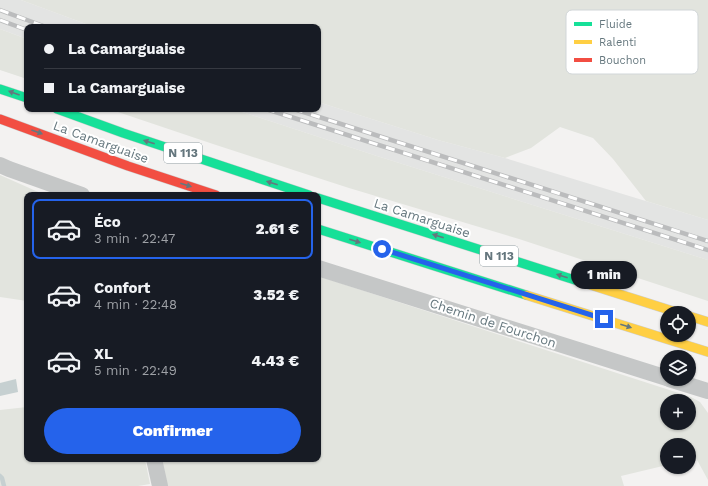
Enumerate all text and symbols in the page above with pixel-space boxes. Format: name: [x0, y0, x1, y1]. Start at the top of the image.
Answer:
legend: [566, 10, 698, 74]
text: Fluide: [599, 18, 632, 31]
text: Ralenti: [599, 36, 637, 49]
text: La Camarguaise: [68, 40, 185, 58]
text: Bouchon: [599, 54, 646, 67]
text: La Camarguaise: [68, 79, 185, 97]
one-way arrow: [7, 90, 19, 96]
street label: La Camarguaise: [51, 118, 151, 166]
one-way arrow: [31, 130, 43, 136]
one-way arrow: [143, 139, 155, 145]
road number: N 113: [164, 143, 202, 163]
one-way arrow: [266, 179, 278, 185]
one-way arrow: [180, 182, 192, 188]
street label: La Camarguaise: [372, 195, 472, 241]
icon: car: [46, 211, 82, 247]
text: Éco: [94, 213, 121, 231]
text: 2.61 €: [255, 220, 299, 238]
text: 3 min · 22:47: [94, 231, 175, 246]
one-way arrow: [432, 233, 444, 239]
one-way arrow: [349, 238, 361, 244]
route start: [373, 240, 391, 258]
road number: N 113: [480, 246, 518, 266]
callout: 1 min: [571, 261, 637, 289]
text: 1 min: [587, 267, 621, 282]
one-way arrow: [556, 273, 568, 279]
icon: car: [46, 277, 82, 313]
text: Confort: [94, 279, 150, 297]
text: 3.52 €: [253, 286, 299, 304]
street label: Chemin de Fourchon: [428, 295, 558, 351]
text: 4 min · 22:48: [94, 297, 177, 312]
map controls: [660, 306, 696, 474]
button: locate: [660, 306, 696, 342]
route end: [595, 310, 613, 328]
one-way arrow: [620, 323, 632, 329]
icon: car: [46, 343, 82, 379]
text: XL: [94, 345, 113, 363]
button: layers: [660, 350, 696, 386]
text: 4.43 €: [251, 352, 299, 370]
text: 5 min · 22:49: [94, 363, 177, 378]
button: +: [660, 394, 696, 430]
button: Confirmer: [44, 408, 301, 454]
button: −: [660, 438, 696, 474]

